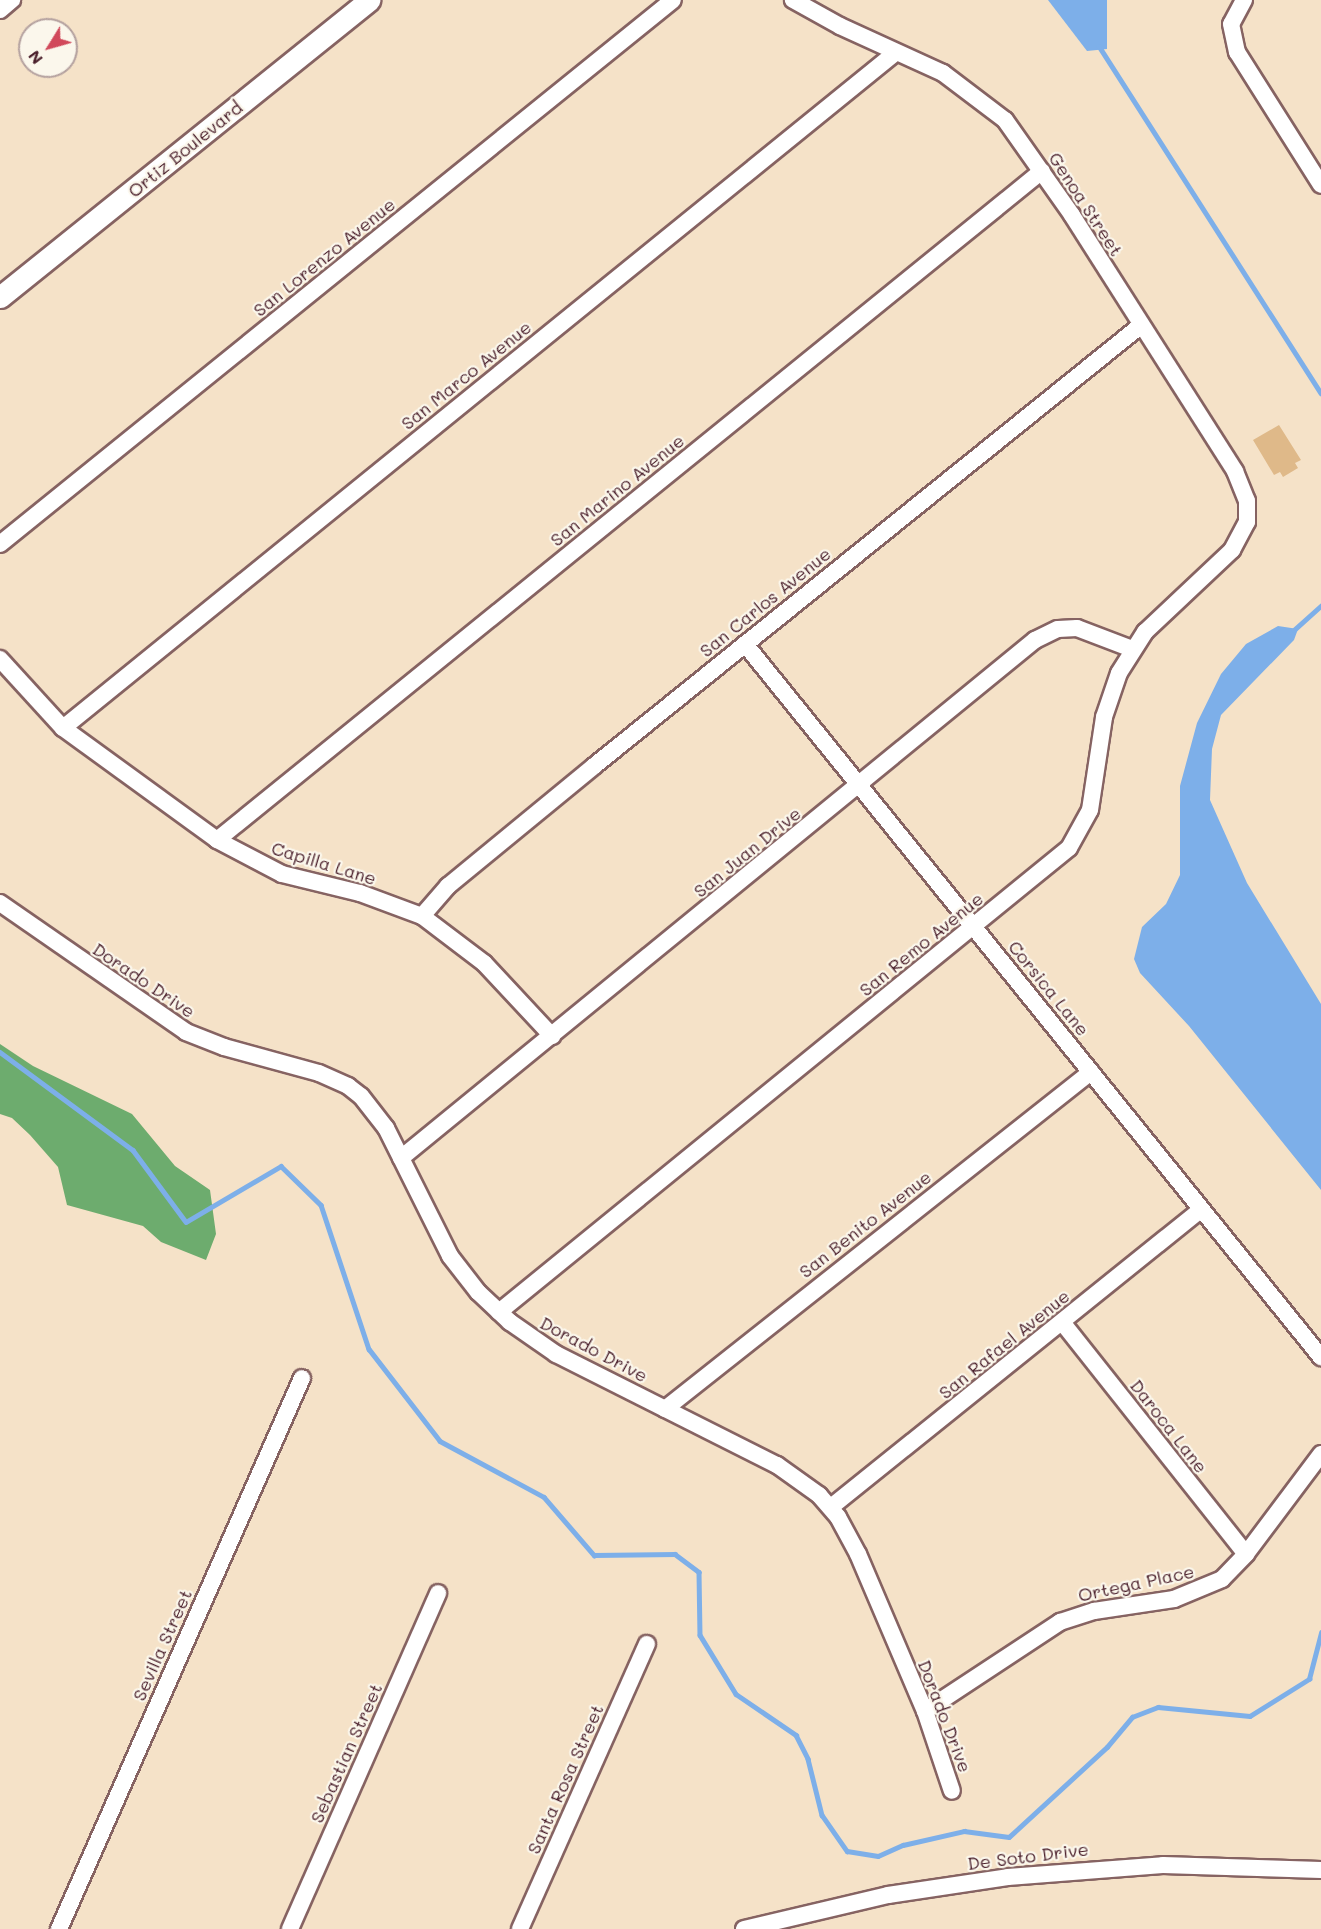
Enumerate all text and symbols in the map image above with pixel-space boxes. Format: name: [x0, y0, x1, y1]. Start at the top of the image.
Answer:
north arrow: [18, 18, 78, 78]
text: N: [23, 47, 47, 69]
street label: Ortiz Boulevard: [123, 96, 247, 202]
street label: Genoa Street: [1044, 148, 1128, 260]
street label: San Lorenzo Avenue: [249, 193, 399, 321]
street label: San Marco Avenue: [397, 316, 535, 434]
street label: San Marino Avenue: [546, 429, 688, 551]
street label: San Carlos Avenue: [695, 543, 835, 661]
street label: San Juan Drive: [689, 802, 805, 902]
street label: Capilla Lane: [269, 837, 379, 889]
street label: San Remo Avenue: [855, 888, 987, 1000]
street label: Corsica Lane: [1004, 936, 1094, 1040]
street label: Dorado Drive: [89, 938, 199, 1022]
street label: San Benito Avenue: [795, 1166, 935, 1282]
street label: San Rafael Avenue: [934, 1285, 1074, 1403]
street label: Dorado Drive: [537, 1312, 651, 1386]
street label: Daroca Lane: [1126, 1375, 1212, 1477]
street label: Ortega Place: [1076, 1560, 1196, 1606]
street label: Sevilla Street: [128, 1586, 196, 1704]
street label: Dorado Drive: [914, 1657, 976, 1775]
street label: Sebastian Street: [306, 1680, 386, 1826]
street label: Santa Rosa Street: [522, 1701, 608, 1857]
street label: De Soto Drive: [966, 1838, 1090, 1874]

